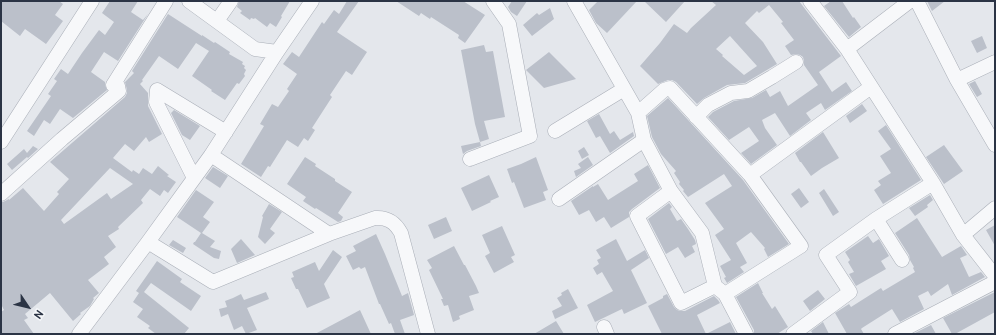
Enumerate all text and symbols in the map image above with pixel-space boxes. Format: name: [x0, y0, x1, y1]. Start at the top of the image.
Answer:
north arrow: [8, 287, 48, 327]
text: N: [30, 307, 46, 321]

